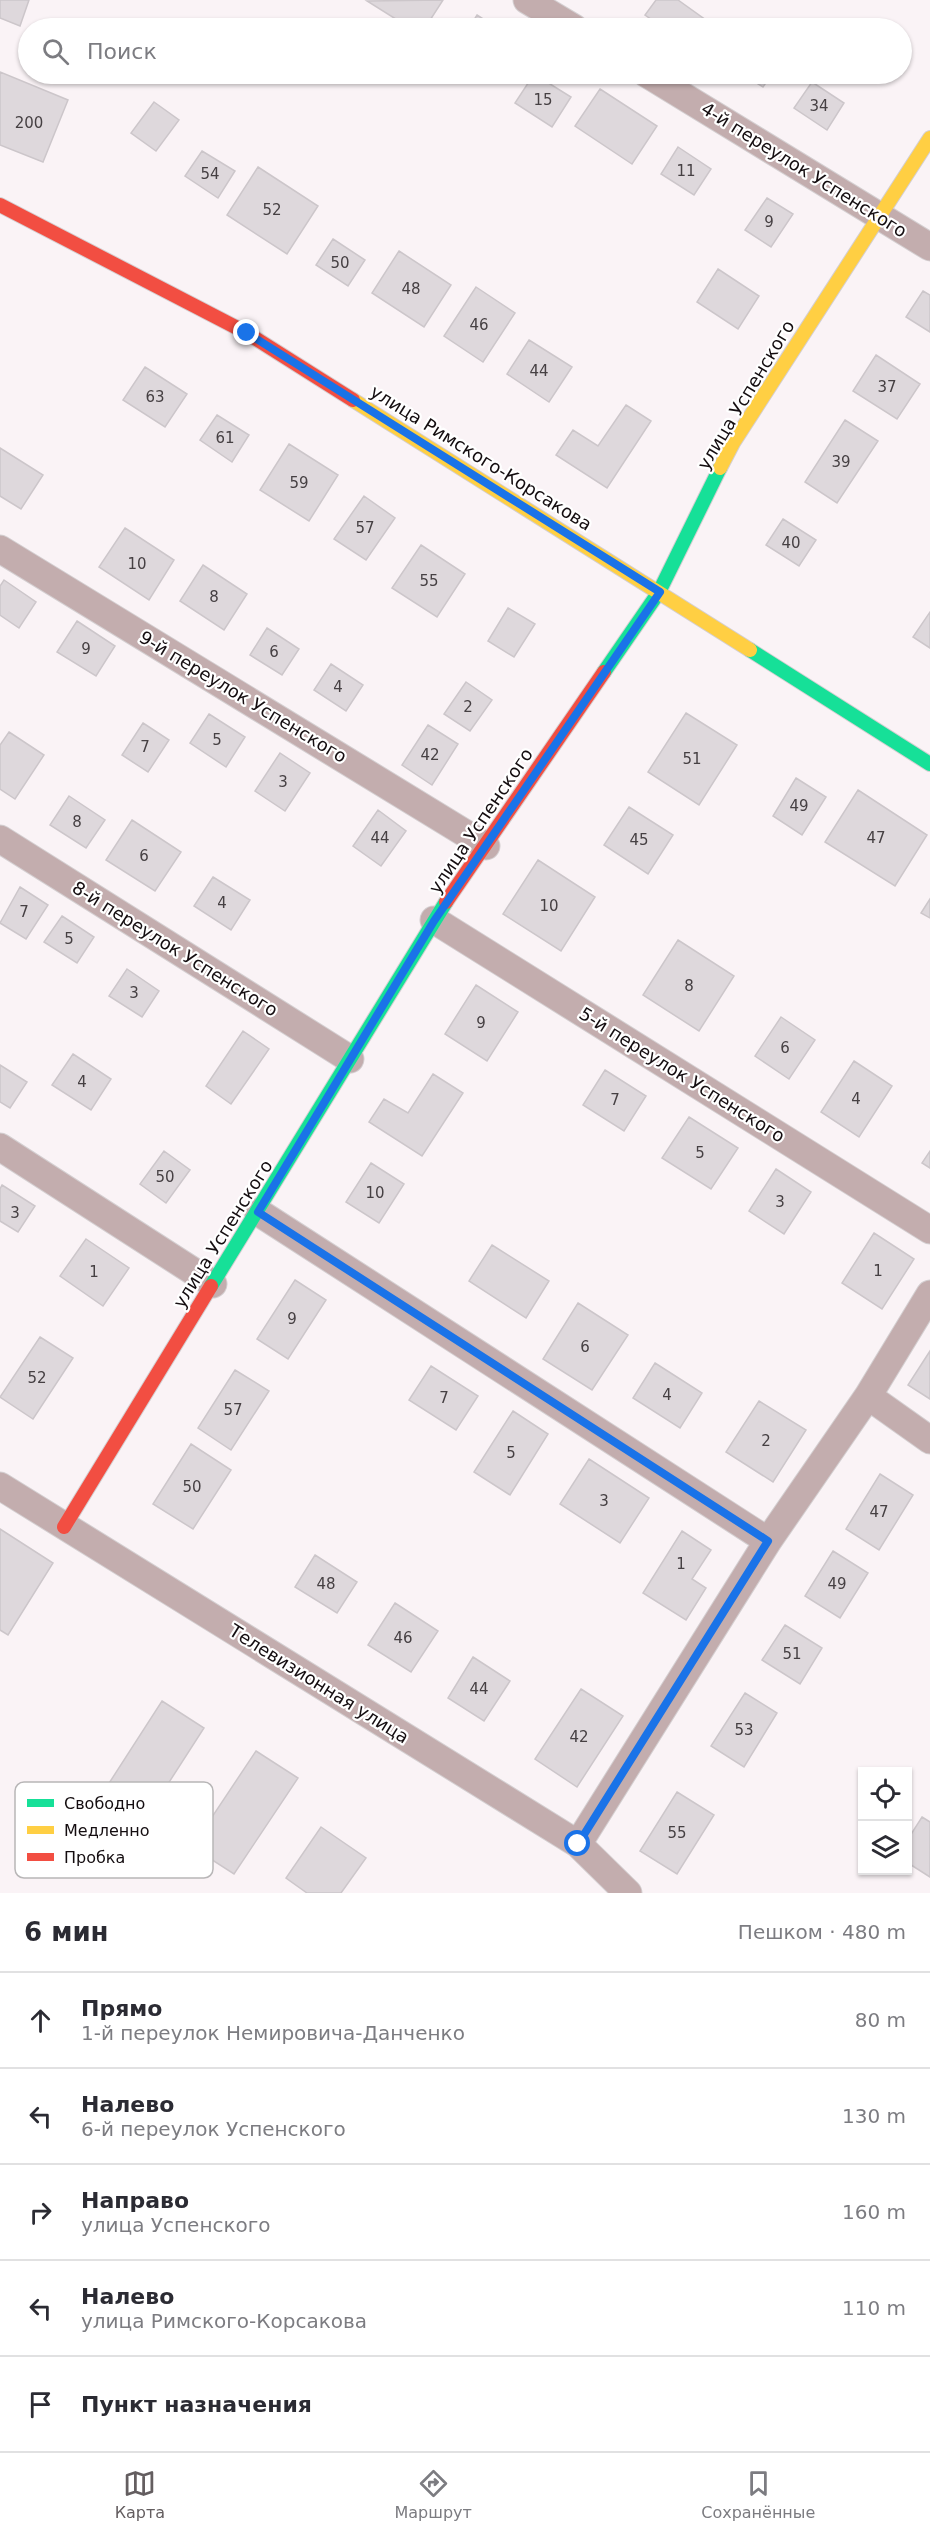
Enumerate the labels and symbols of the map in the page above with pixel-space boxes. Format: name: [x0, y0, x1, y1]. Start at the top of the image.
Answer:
house number: 15: [533, 91, 553, 109]
house number: 34: [809, 97, 829, 115]
street label: 4-й переулок Успенского: [698, 98, 911, 242]
house number: 200: [15, 114, 43, 132]
house number: 11: [676, 162, 696, 180]
house number: 54: [200, 165, 220, 183]
house number: 52: [262, 201, 282, 219]
house number: 9: [764, 213, 774, 231]
house number: 50: [330, 254, 350, 272]
house number: 48: [401, 280, 421, 298]
house number: 46: [469, 316, 489, 334]
street label: улица Успенского: [693, 316, 799, 473]
route end: [233, 319, 259, 345]
house number: 44: [529, 362, 549, 380]
house number: 37: [877, 378, 897, 396]
street label: улица Римского-Корсакова: [367, 380, 596, 535]
house number: 63: [145, 388, 165, 406]
house number: 61: [215, 429, 235, 447]
house number: 39: [831, 453, 851, 471]
house number: 59: [289, 474, 309, 492]
house number: 57: [355, 519, 375, 537]
house number: 40: [781, 534, 801, 552]
house number: 10: [127, 555, 147, 573]
house number: 55: [419, 572, 439, 590]
house number: 8: [209, 588, 219, 606]
street label: 9-й переулок Успенского: [136, 626, 351, 767]
house number: 9: [81, 640, 91, 658]
house number: 6: [269, 643, 279, 661]
house number: 4: [333, 678, 343, 696]
house number: 2: [463, 698, 473, 716]
house number: 5: [212, 731, 222, 749]
house number: 7: [140, 738, 150, 756]
street label: улица Успенского: [424, 744, 537, 897]
house number: 42: [420, 746, 440, 764]
house number: 51: [682, 750, 702, 768]
house number: 3: [278, 773, 288, 791]
house number: 49: [789, 797, 809, 815]
house number: 8: [72, 813, 82, 831]
house number: 44: [370, 829, 390, 847]
house number: 47: [866, 829, 886, 847]
house number: 45: [629, 831, 649, 849]
house number: 6: [139, 847, 149, 865]
street label: 8-й переулок Успенского: [69, 877, 282, 1021]
house number: 4: [217, 894, 227, 912]
house number: 10: [539, 897, 559, 915]
house number: 7: [19, 903, 29, 921]
house number: 5: [64, 930, 74, 948]
house number: 8: [684, 977, 694, 995]
house number: 3: [129, 984, 139, 1002]
street label: 5-й переулок Успенского: [576, 1003, 789, 1147]
house number: 9: [476, 1014, 486, 1032]
house number: 6: [780, 1039, 790, 1057]
house number: 4: [77, 1073, 87, 1091]
house number: 4: [851, 1090, 861, 1108]
house number: 7: [610, 1091, 620, 1109]
house number: 5: [695, 1144, 705, 1162]
street label: улица Успенского: [168, 1156, 277, 1312]
house number: 50: [155, 1168, 175, 1186]
house number: 10: [365, 1184, 385, 1202]
house number: 3: [775, 1193, 785, 1211]
house number: 3: [10, 1204, 20, 1222]
house number: 1: [873, 1262, 883, 1280]
house number: 1: [89, 1263, 99, 1281]
house number: 9: [287, 1310, 297, 1328]
house number: 6: [580, 1338, 590, 1356]
house number: 52: [27, 1369, 47, 1387]
house number: 4: [662, 1386, 672, 1404]
house number: 7: [439, 1389, 449, 1407]
house number: 57: [223, 1401, 243, 1419]
house number: 2: [761, 1432, 771, 1450]
house number: 5: [506, 1444, 516, 1462]
house number: 50: [182, 1478, 202, 1496]
house number: 3: [599, 1492, 609, 1510]
house number: 47: [869, 1503, 889, 1521]
house number: 1: [676, 1555, 686, 1573]
house number: 48: [316, 1575, 336, 1593]
house number: 49: [827, 1575, 847, 1593]
street label: Телевизионная улица: [225, 1619, 413, 1747]
house number: 46: [393, 1629, 413, 1647]
house number: 51: [782, 1645, 802, 1663]
house number: 44: [469, 1680, 489, 1698]
house number: 53: [734, 1721, 754, 1739]
house number: 42: [569, 1728, 589, 1746]
legend: [15, 1782, 213, 1878]
text: Свободно: [64, 1794, 145, 1813]
text: Медленно: [64, 1821, 150, 1840]
house number: 55: [667, 1824, 687, 1842]
route start: [564, 1830, 590, 1856]
text: Пробка: [64, 1848, 125, 1867]

